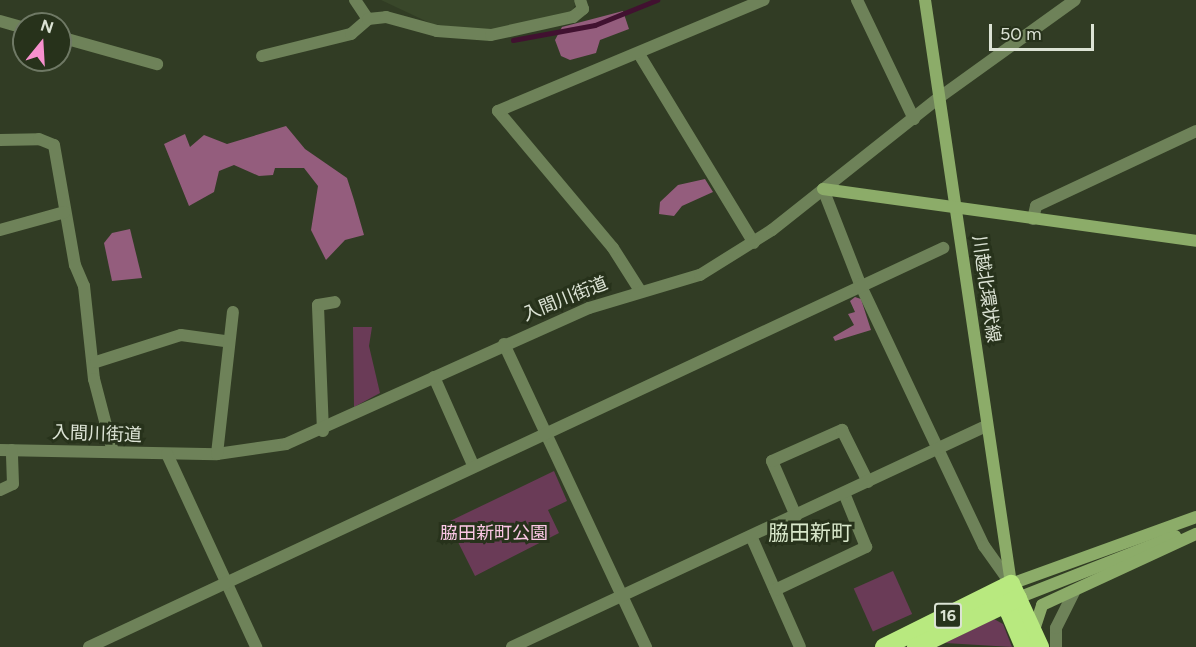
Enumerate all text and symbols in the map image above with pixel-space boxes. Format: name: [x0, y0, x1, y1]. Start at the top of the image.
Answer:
north arrow: [12, 12, 72, 72]
scale bar: [992, 12, 1097, 50]
text: N: [38, 15, 56, 37]
text: 50 m: [1000, 23, 1042, 45]
street label: 川越北環状線: [968, 234, 1004, 344]
street label: 入間川街道: [519, 272, 611, 326]
street label: 入間川街道: [52, 422, 142, 446]
district label: 脇田新町: [768, 520, 852, 546]
park label: 脇田新町公園: [440, 522, 548, 544]
road number: 16: [933, 603, 963, 629]

